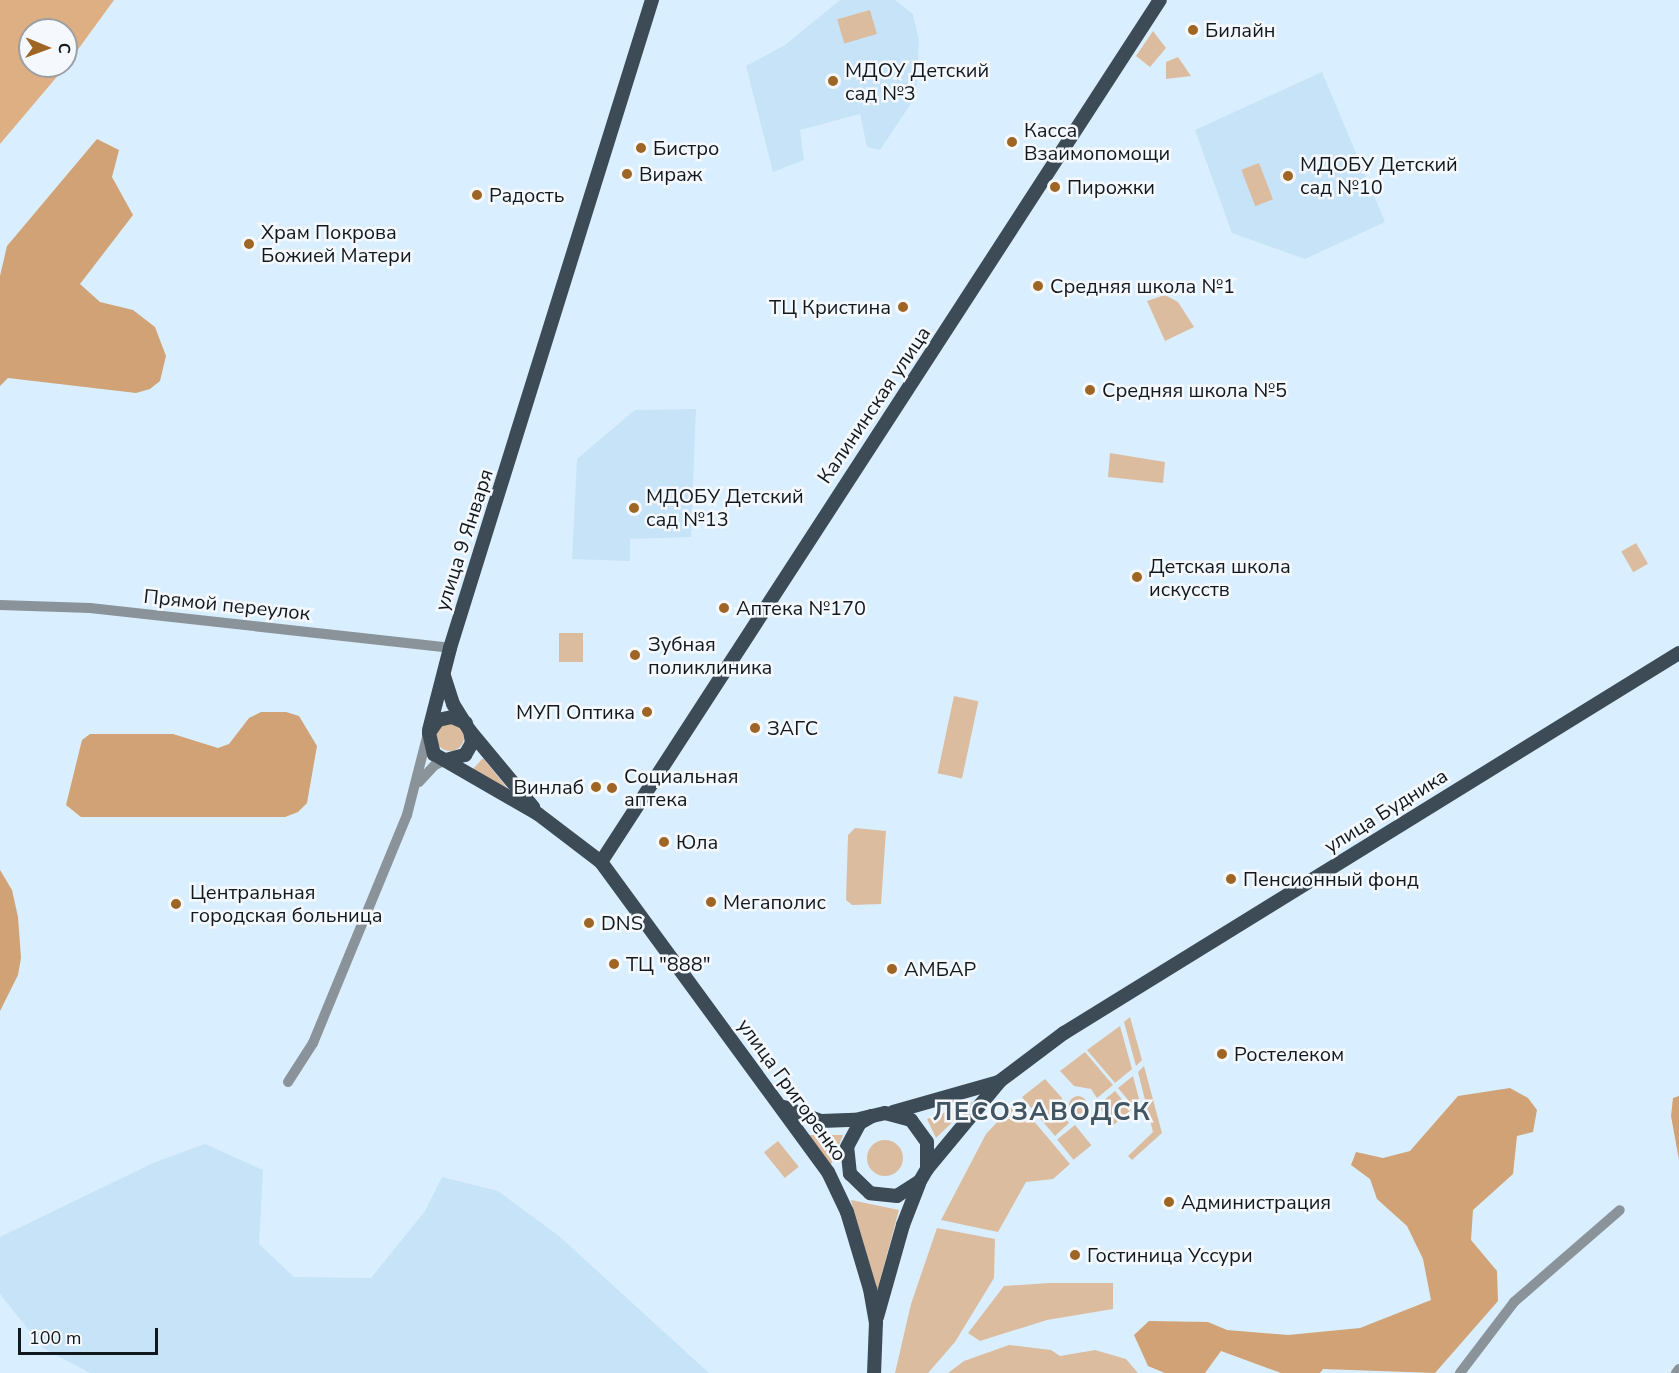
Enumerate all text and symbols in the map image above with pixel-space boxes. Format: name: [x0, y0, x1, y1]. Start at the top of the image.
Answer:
north arrow: [18, 18, 78, 78]
place label: Билайн: [1205, 18, 1276, 42]
marker: Билайн: [1186, 23, 1200, 37]
text: С: [53, 43, 75, 54]
place label: МДОУ Детский сад №3: [845, 58, 989, 105]
marker: МДОУ Детский сад №3: [826, 74, 840, 88]
place label: Касса Взаимопомощи: [1024, 118, 1170, 165]
marker: Касса Взаимопомощи: [1005, 135, 1019, 149]
place label: Бистро: [653, 136, 719, 160]
marker: Бистро: [634, 141, 648, 155]
place label: МДОБУ Детский сад №10: [1300, 152, 1458, 199]
place label: Вираж: [639, 162, 703, 186]
marker: Вираж: [620, 167, 634, 181]
marker: МДОБУ Детский сад №10: [1281, 169, 1295, 183]
place label: Пирожки: [1067, 175, 1155, 199]
marker: Пирожки: [1048, 180, 1062, 194]
place label: Радость: [489, 183, 564, 207]
marker: Радость: [470, 188, 484, 202]
place label: Храм Покрова Божией Матери: [261, 220, 412, 267]
marker: Храм Покрова Божией Матери: [242, 237, 256, 251]
place label: Средняя школа №1: [1050, 274, 1235, 298]
marker: Средняя школа №1: [1031, 279, 1045, 293]
place label: ТЦ Кристина: [769, 295, 891, 319]
marker: ТЦ Кристина: [896, 300, 910, 314]
street label: Калининская улица: [812, 322, 936, 488]
place label: Средняя школа №5: [1102, 378, 1287, 402]
marker: Средняя школа №5: [1083, 383, 1097, 397]
street label: улица 9 Января: [430, 466, 498, 614]
place label: МДОБУ Детский сад №13: [646, 484, 804, 531]
marker: МДОБУ Детский сад №13: [627, 501, 641, 515]
place label: Детская школа искусств: [1149, 554, 1291, 601]
marker: Детская школа искусств: [1130, 570, 1144, 584]
street label: Прямой переулок: [143, 584, 311, 626]
place label: Аптека №170: [736, 596, 866, 620]
marker: Аптека №170: [717, 601, 731, 615]
place label: Зубная поликлиника: [648, 632, 772, 679]
marker: Зубная поликлиника: [626, 646, 644, 664]
place label: МУП Оптика: [516, 700, 635, 724]
marker: МУП Оптика: [640, 705, 654, 719]
place label: ЗАГС: [767, 716, 818, 740]
marker: ЗАГС: [748, 721, 762, 735]
street label: улица Будника: [1320, 763, 1452, 859]
place label: Социальная аптека: [624, 765, 739, 812]
place label: Винлаб: [513, 775, 584, 799]
marker: Винлаб: [589, 780, 603, 794]
marker: Социальная аптека: [605, 781, 619, 795]
place label: Юла: [676, 830, 718, 854]
marker: Юла: [657, 835, 671, 849]
place label: Пенсионный фонд: [1243, 867, 1419, 891]
marker: Пенсионный фонд: [1224, 872, 1238, 886]
place label: Центральная городская больница: [190, 880, 383, 927]
place label: Мегаполис: [723, 890, 826, 914]
marker: Центральная городская больница: [167, 895, 185, 913]
marker: Мегаполис: [704, 895, 718, 909]
place label: DNS: [601, 911, 643, 935]
marker: DNS: [582, 916, 596, 930]
place label: ТЦ "888": [626, 952, 711, 976]
marker: ТЦ "888": [607, 957, 621, 971]
place label: АМБАР: [904, 957, 976, 981]
marker: АМБАР: [885, 962, 899, 976]
street label: улица Григоренко: [732, 1014, 852, 1166]
place label: Ростелеком: [1234, 1042, 1344, 1066]
marker: Ростелеком: [1215, 1047, 1229, 1061]
district label: ЛЕСОЗАВОДСК: [933, 1096, 1151, 1128]
place label: Администрация: [1181, 1190, 1331, 1214]
marker: Администрация: [1162, 1195, 1176, 1209]
place label: Гостиница Уссури: [1087, 1243, 1253, 1267]
marker: Гостиница Уссури: [1068, 1248, 1082, 1262]
scale bar: [21, 1316, 160, 1354]
text: 100 m: [29, 1326, 81, 1350]

